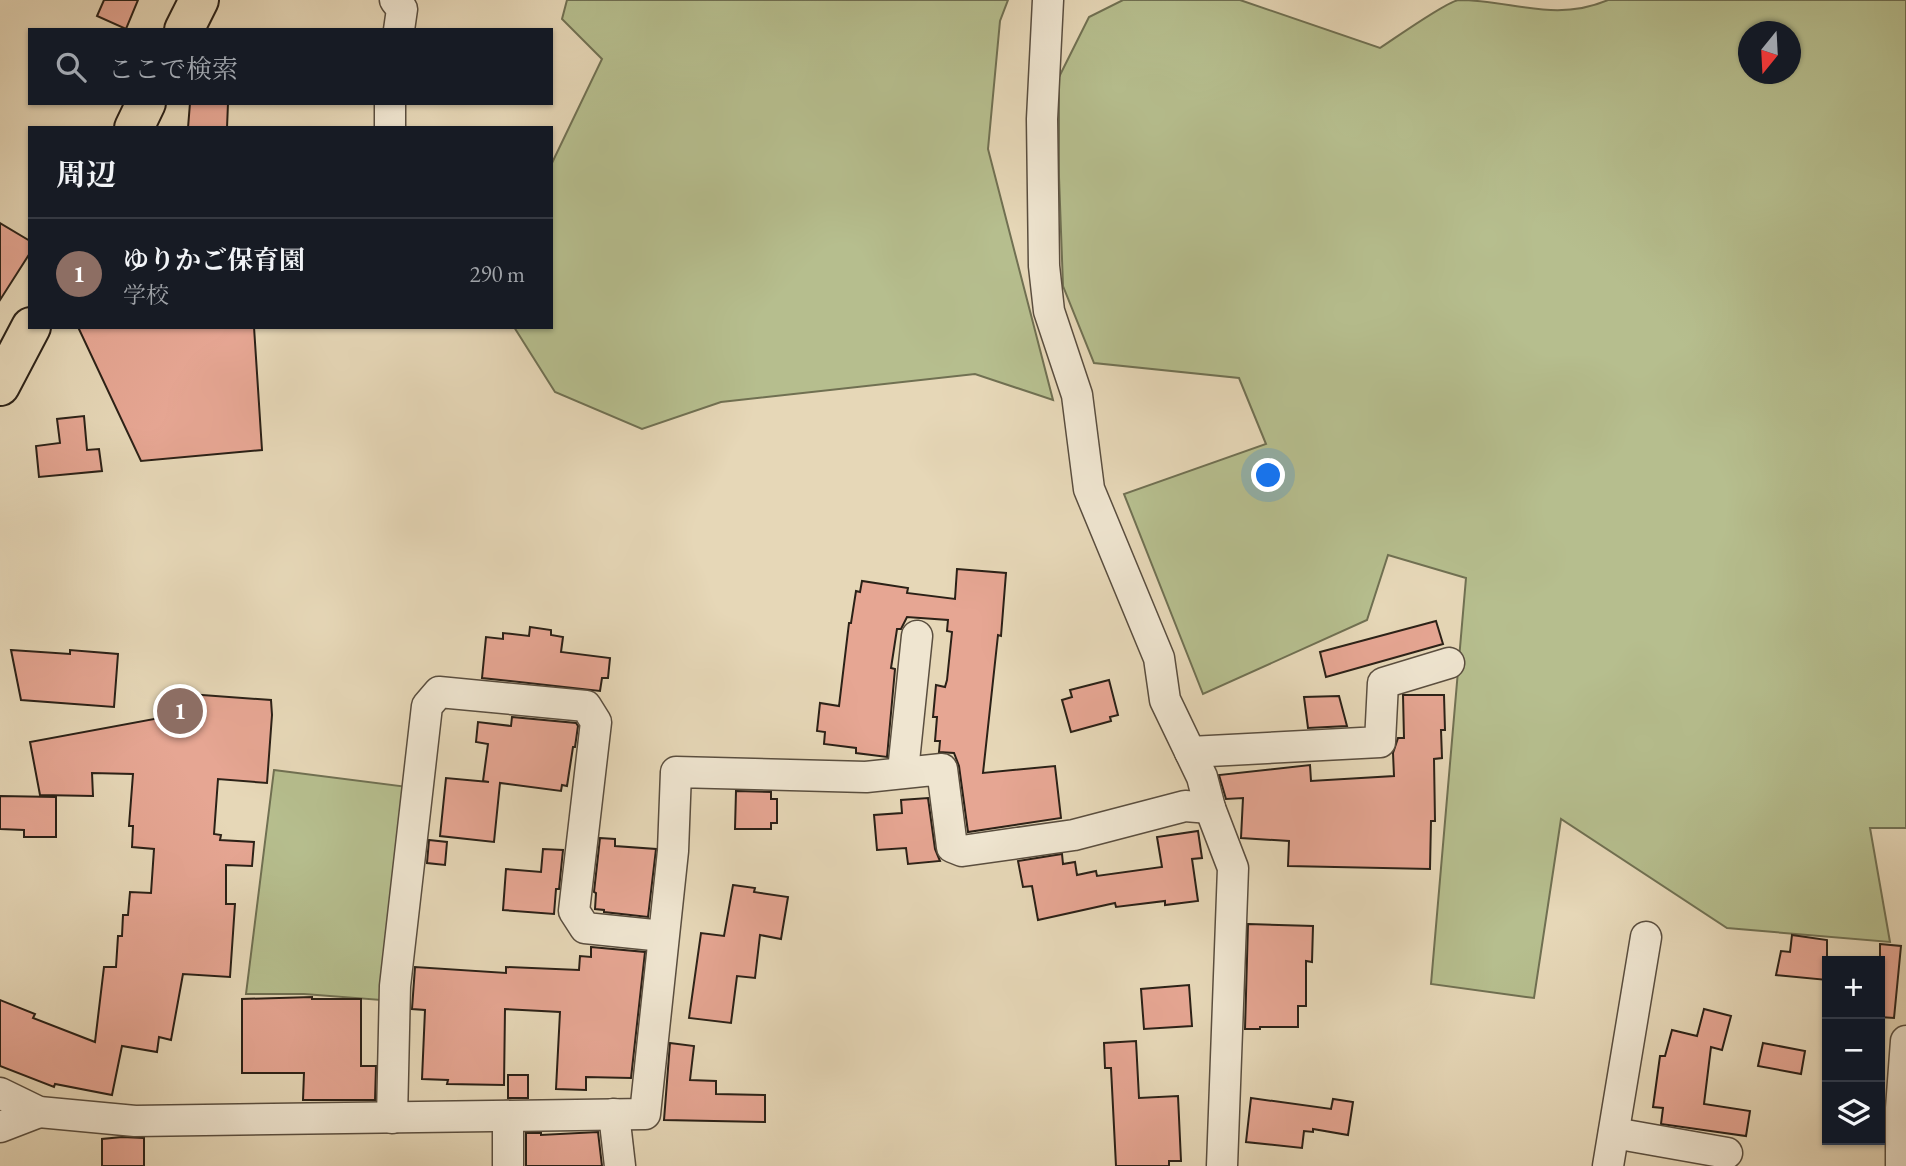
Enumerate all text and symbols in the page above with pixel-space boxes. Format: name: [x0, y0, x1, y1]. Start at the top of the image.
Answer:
north arrow: [1738, 21, 1801, 84]
search box: [28, 28, 553, 105]
icon: search: [52, 48, 90, 86]
text: ここで検索: [108, 52, 238, 86]
text: 周辺: [56, 155, 116, 194]
text: ゆりかご保育園: [123, 243, 305, 277]
text: 1: [73, 259, 85, 289]
text: 290 m: [469, 259, 525, 289]
text: 学校: [123, 280, 169, 310]
your location: [1251, 458, 1285, 492]
pin: 1: [157, 685, 203, 737]
map controls: [1822, 956, 1885, 1145]
button: +: [1822, 956, 1885, 1019]
button: −: [1822, 1019, 1885, 1082]
button: layers: [1822, 1082, 1885, 1145]

